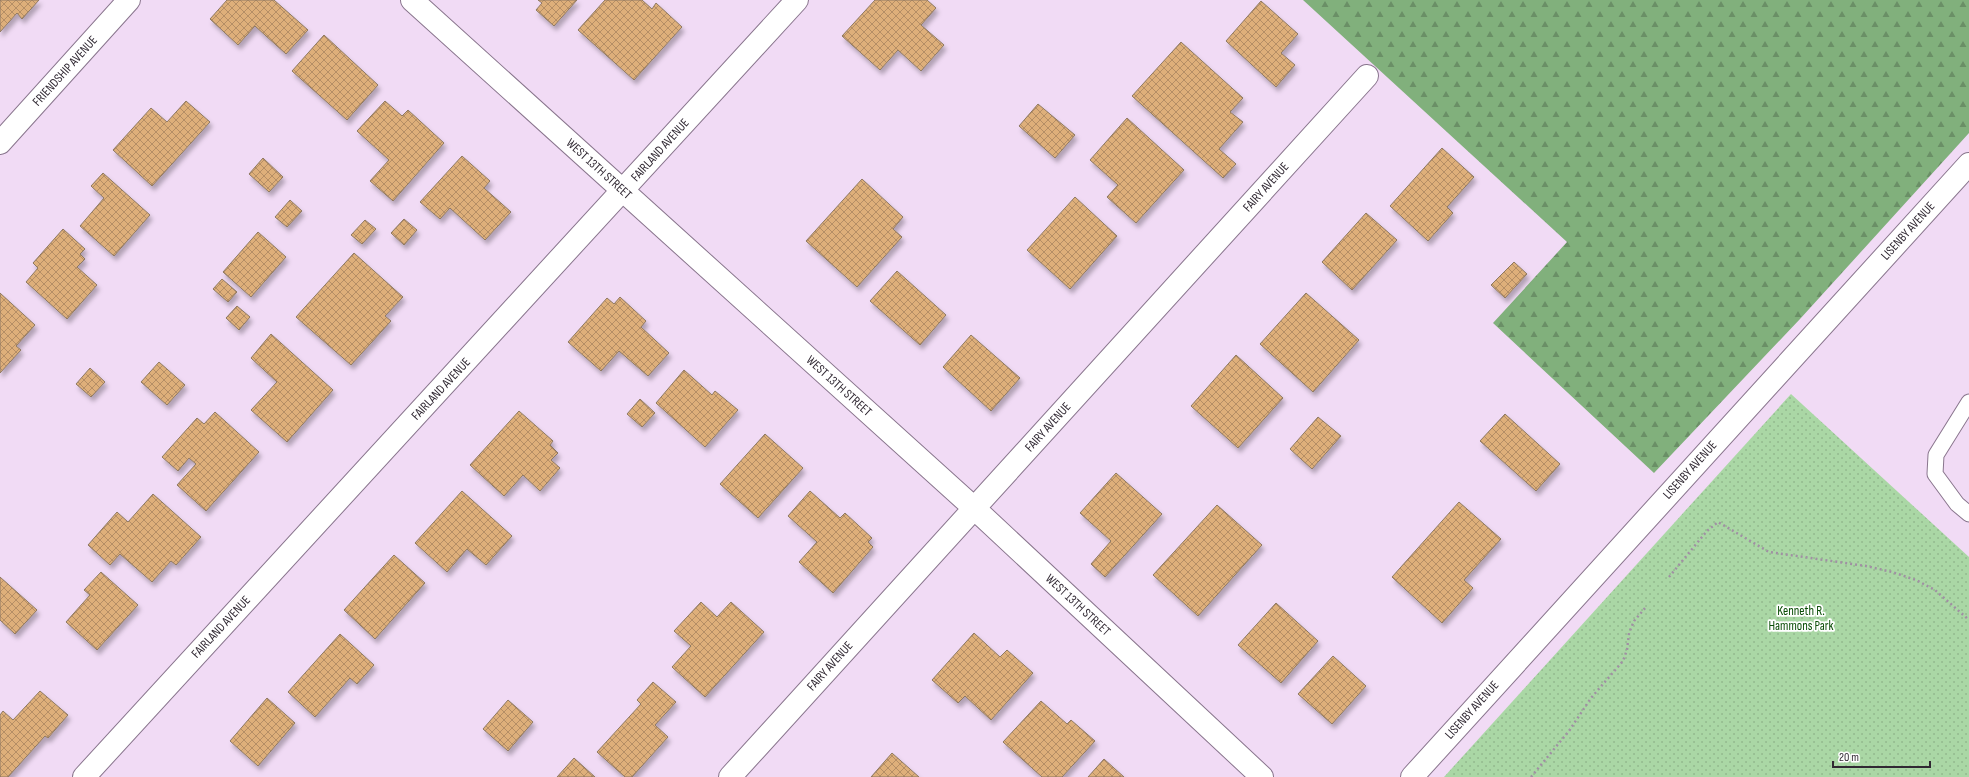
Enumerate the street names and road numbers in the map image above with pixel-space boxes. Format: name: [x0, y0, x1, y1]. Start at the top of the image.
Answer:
street label: FRIENDSHIP AVENUE: [29, 32, 101, 110]
street label: FAIRLAND AVENUE: [627, 115, 693, 185]
street label: WEST 13TH STREET: [563, 135, 635, 203]
street label: FAIRY AVENUE: [1240, 159, 1292, 215]
street label: LISENBY AVENUE: [1878, 199, 1938, 263]
street label: WEST 13TH STREET: [803, 352, 875, 420]
street label: FAIRLAND AVENUE: [408, 354, 474, 424]
street label: FAIRY AVENUE: [1022, 399, 1074, 455]
street label: LISENBY AVENUE: [1660, 438, 1720, 502]
street label: WEST 13TH STREET: [1042, 571, 1114, 639]
street label: FAIRLAND AVENUE: [188, 592, 254, 662]
street label: FAIRY AVENUE: [804, 638, 856, 694]
street label: LISENBY AVENUE: [1442, 678, 1502, 742]

